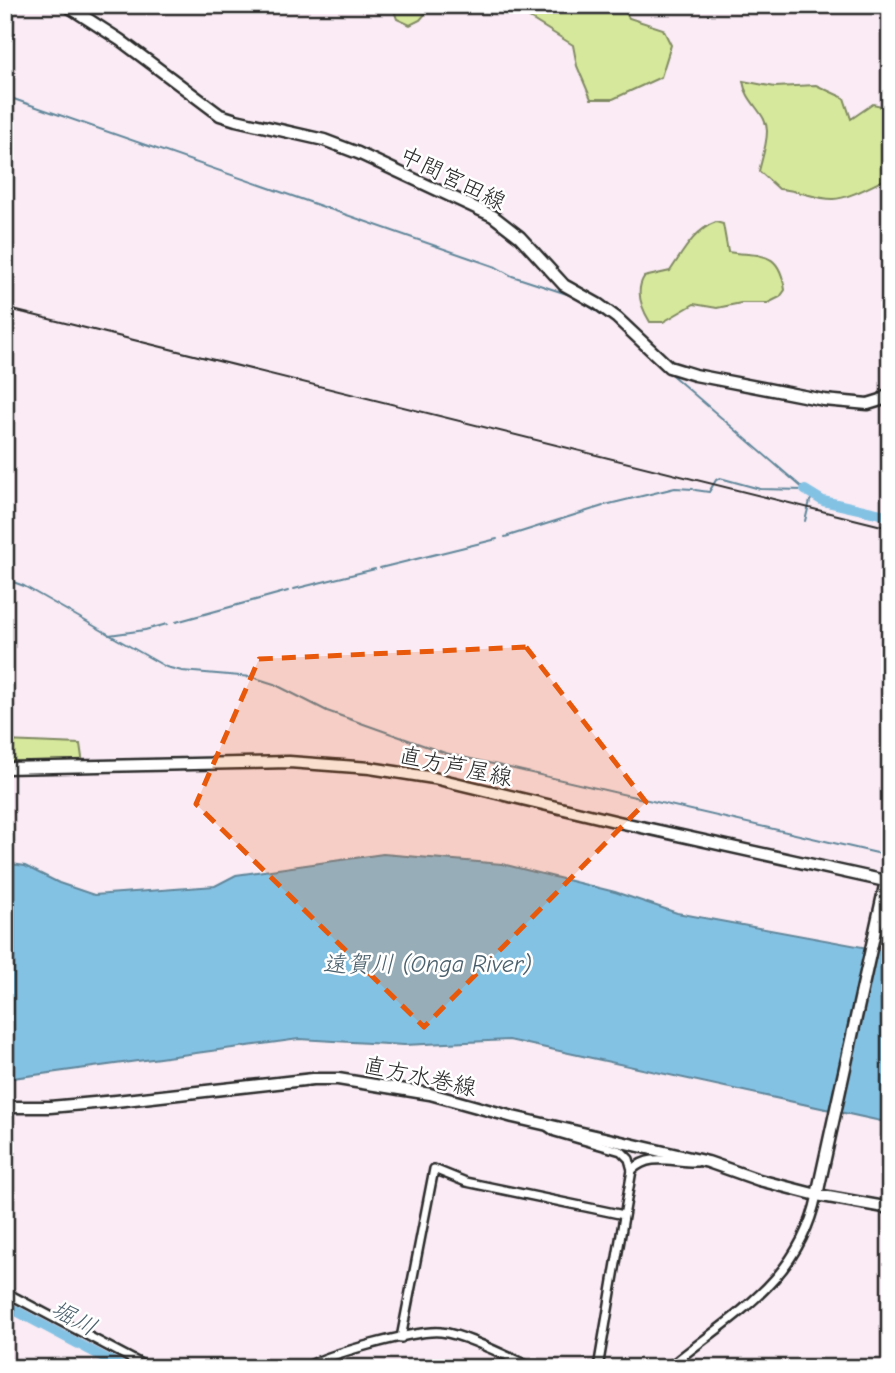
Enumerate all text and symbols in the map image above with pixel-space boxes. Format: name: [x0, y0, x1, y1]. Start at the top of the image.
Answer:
street label: 中間宮田線: [395, 141, 510, 216]
street label: 直方芦屋線: [397, 741, 515, 792]
water label: 遠賀川 (Onga River): [322, 950, 532, 978]
street label: 直方水巻線: [361, 1051, 479, 1102]
water label: 堀川: [46, 1294, 102, 1342]

